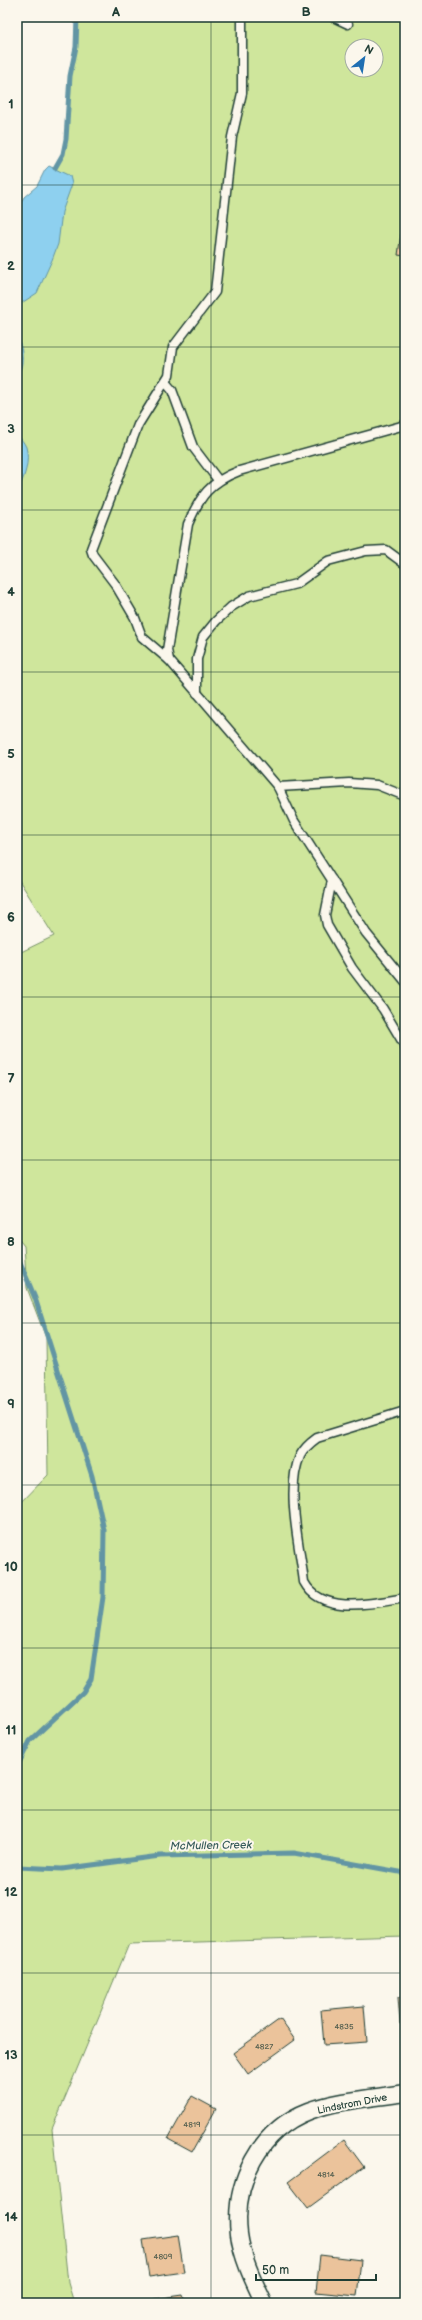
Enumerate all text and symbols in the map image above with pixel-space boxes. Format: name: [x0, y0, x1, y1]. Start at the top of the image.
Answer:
text: A: [111, 4, 120, 20]
text: B: [301, 4, 311, 20]
north arrow: [344, 38, 384, 78]
text: N: [362, 42, 376, 57]
text: 1: [8, 96, 14, 112]
text: 2: [7, 258, 15, 274]
text: 3: [7, 421, 15, 437]
text: 4: [7, 584, 15, 600]
text: 5: [7, 746, 15, 762]
text: 6: [7, 909, 15, 925]
text: 7: [7, 1071, 15, 1087]
text: 8: [7, 1234, 15, 1250]
text: 9: [7, 1396, 15, 1412]
text: 10: [4, 1559, 18, 1575]
text: 11: [6, 1722, 16, 1738]
water label: McMullen Creek: [170, 1838, 252, 1853]
text: 12: [4, 1884, 18, 1900]
house number: 4835: [334, 2022, 354, 2031]
house number: 4827: [255, 2042, 273, 2051]
text: 13: [4, 2047, 18, 2063]
street label: Lindstrom Drive: [316, 2091, 388, 2117]
house number: 4819: [183, 2120, 201, 2129]
house number: 4814: [317, 2170, 335, 2179]
text: 14: [4, 2209, 18, 2225]
house number: 4809: [154, 2252, 173, 2261]
scale bar: [256, 2256, 376, 2282]
text: 50 m: [262, 2263, 289, 2278]

